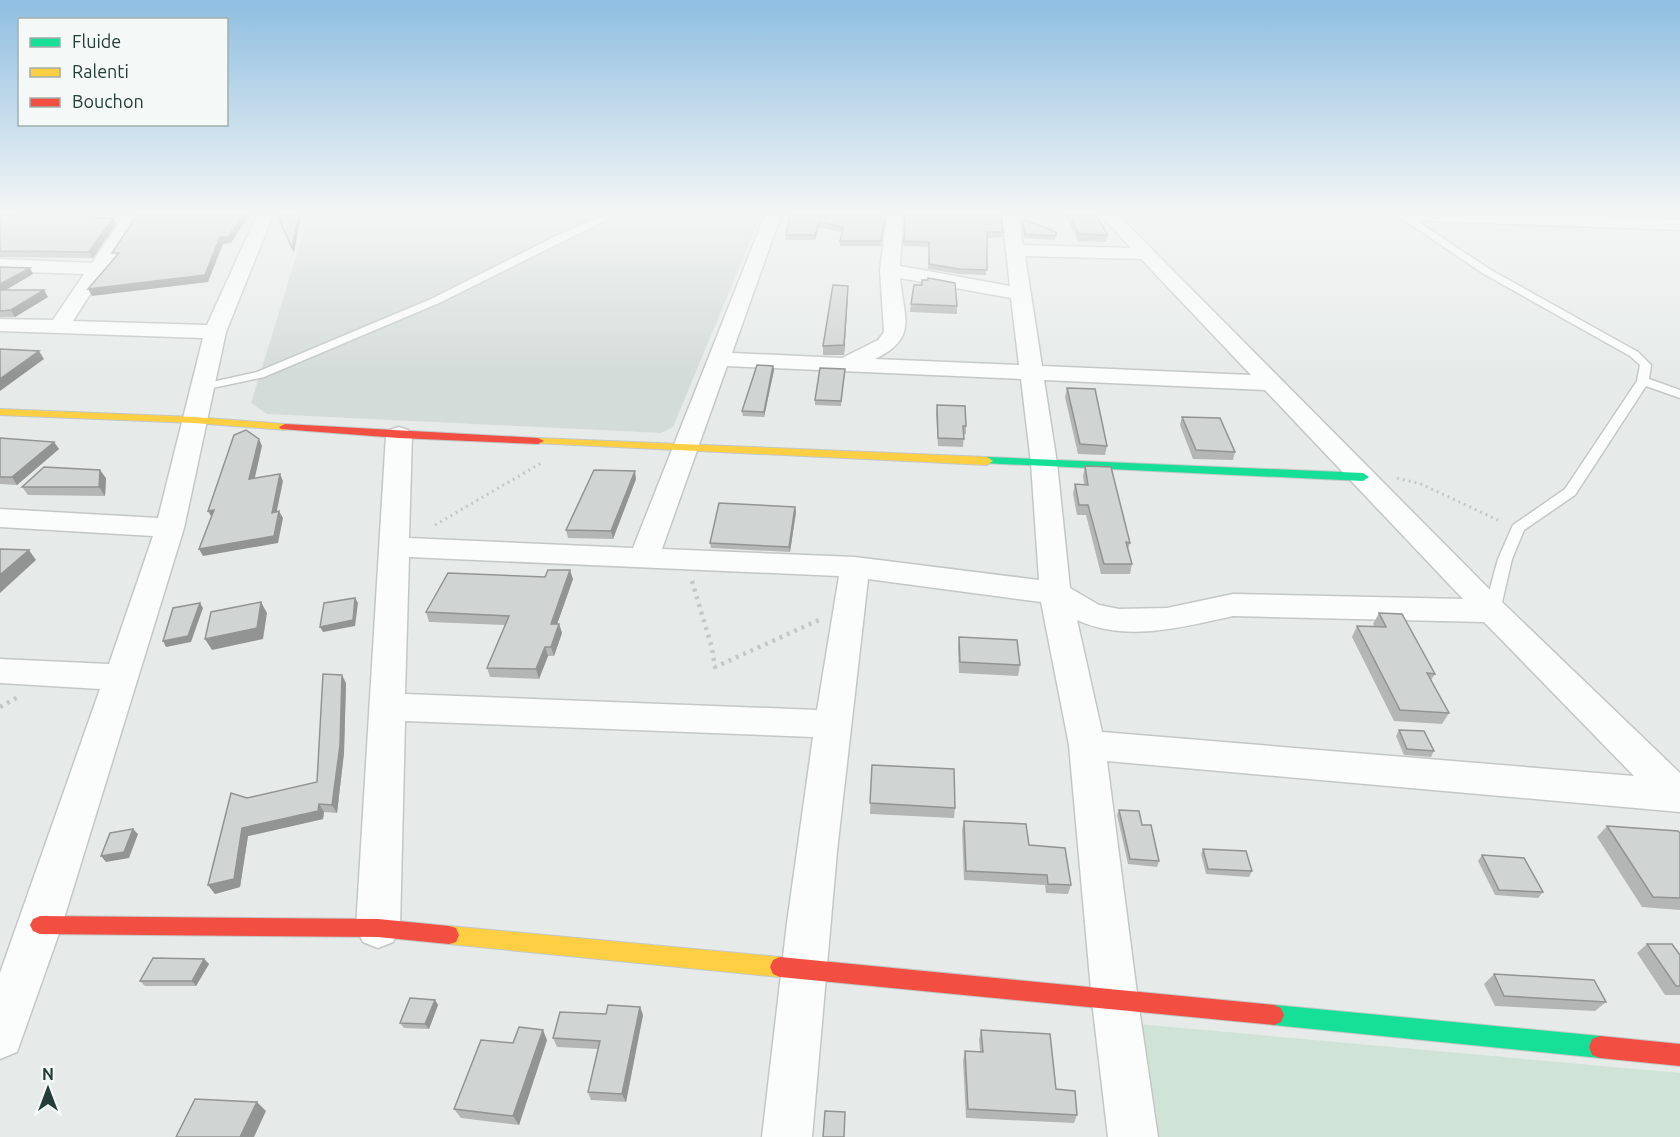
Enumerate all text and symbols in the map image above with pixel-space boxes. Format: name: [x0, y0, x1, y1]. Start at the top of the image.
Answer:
legend: [18, 18, 228, 126]
text: Fluide: [72, 31, 121, 51]
text: Ralenti: [72, 61, 129, 81]
text: Bouchon: [72, 91, 144, 111]
north arrow: [18, 1059, 78, 1119]
text: N: [42, 1065, 54, 1083]

